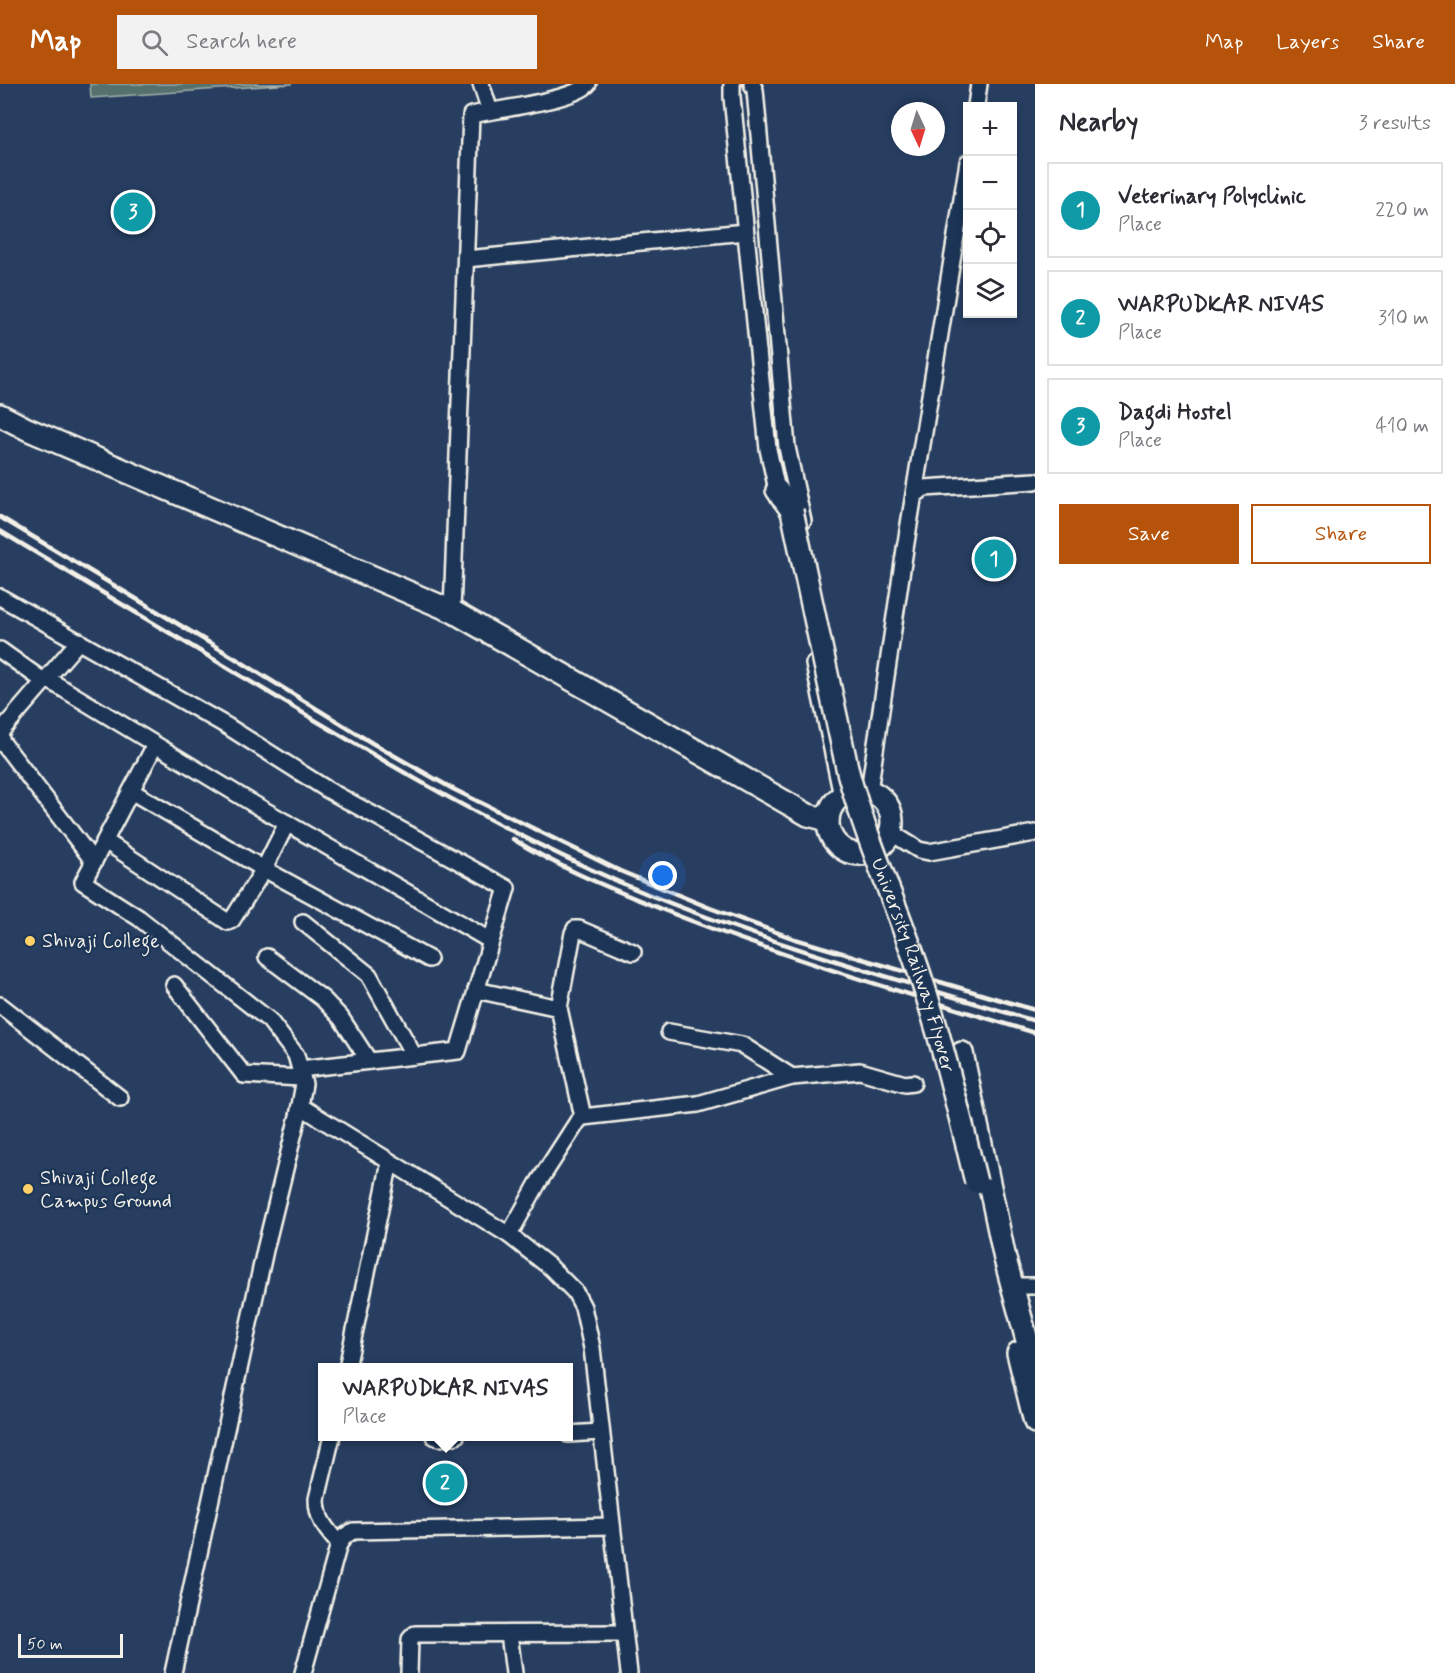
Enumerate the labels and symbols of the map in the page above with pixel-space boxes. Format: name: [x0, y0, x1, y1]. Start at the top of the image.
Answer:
north arrow: [891, 102, 945, 156]
pin: 3: [114, 190, 152, 234]
pin: 1: [974, 536, 1014, 582]
street label: University Railway Flyover: [864, 854, 962, 1076]
your location: [648, 861, 677, 890]
place label: Shivaji College: [42, 928, 160, 957]
marker: Shivaji College: [23, 934, 37, 948]
place label: Shivaji College Campus Ground: [40, 1165, 172, 1215]
marker: Shivaji College Campus Ground: [21, 1182, 35, 1196]
pin: 2: [426, 1460, 464, 1506]
scale bar: [18, 1631, 123, 1658]

